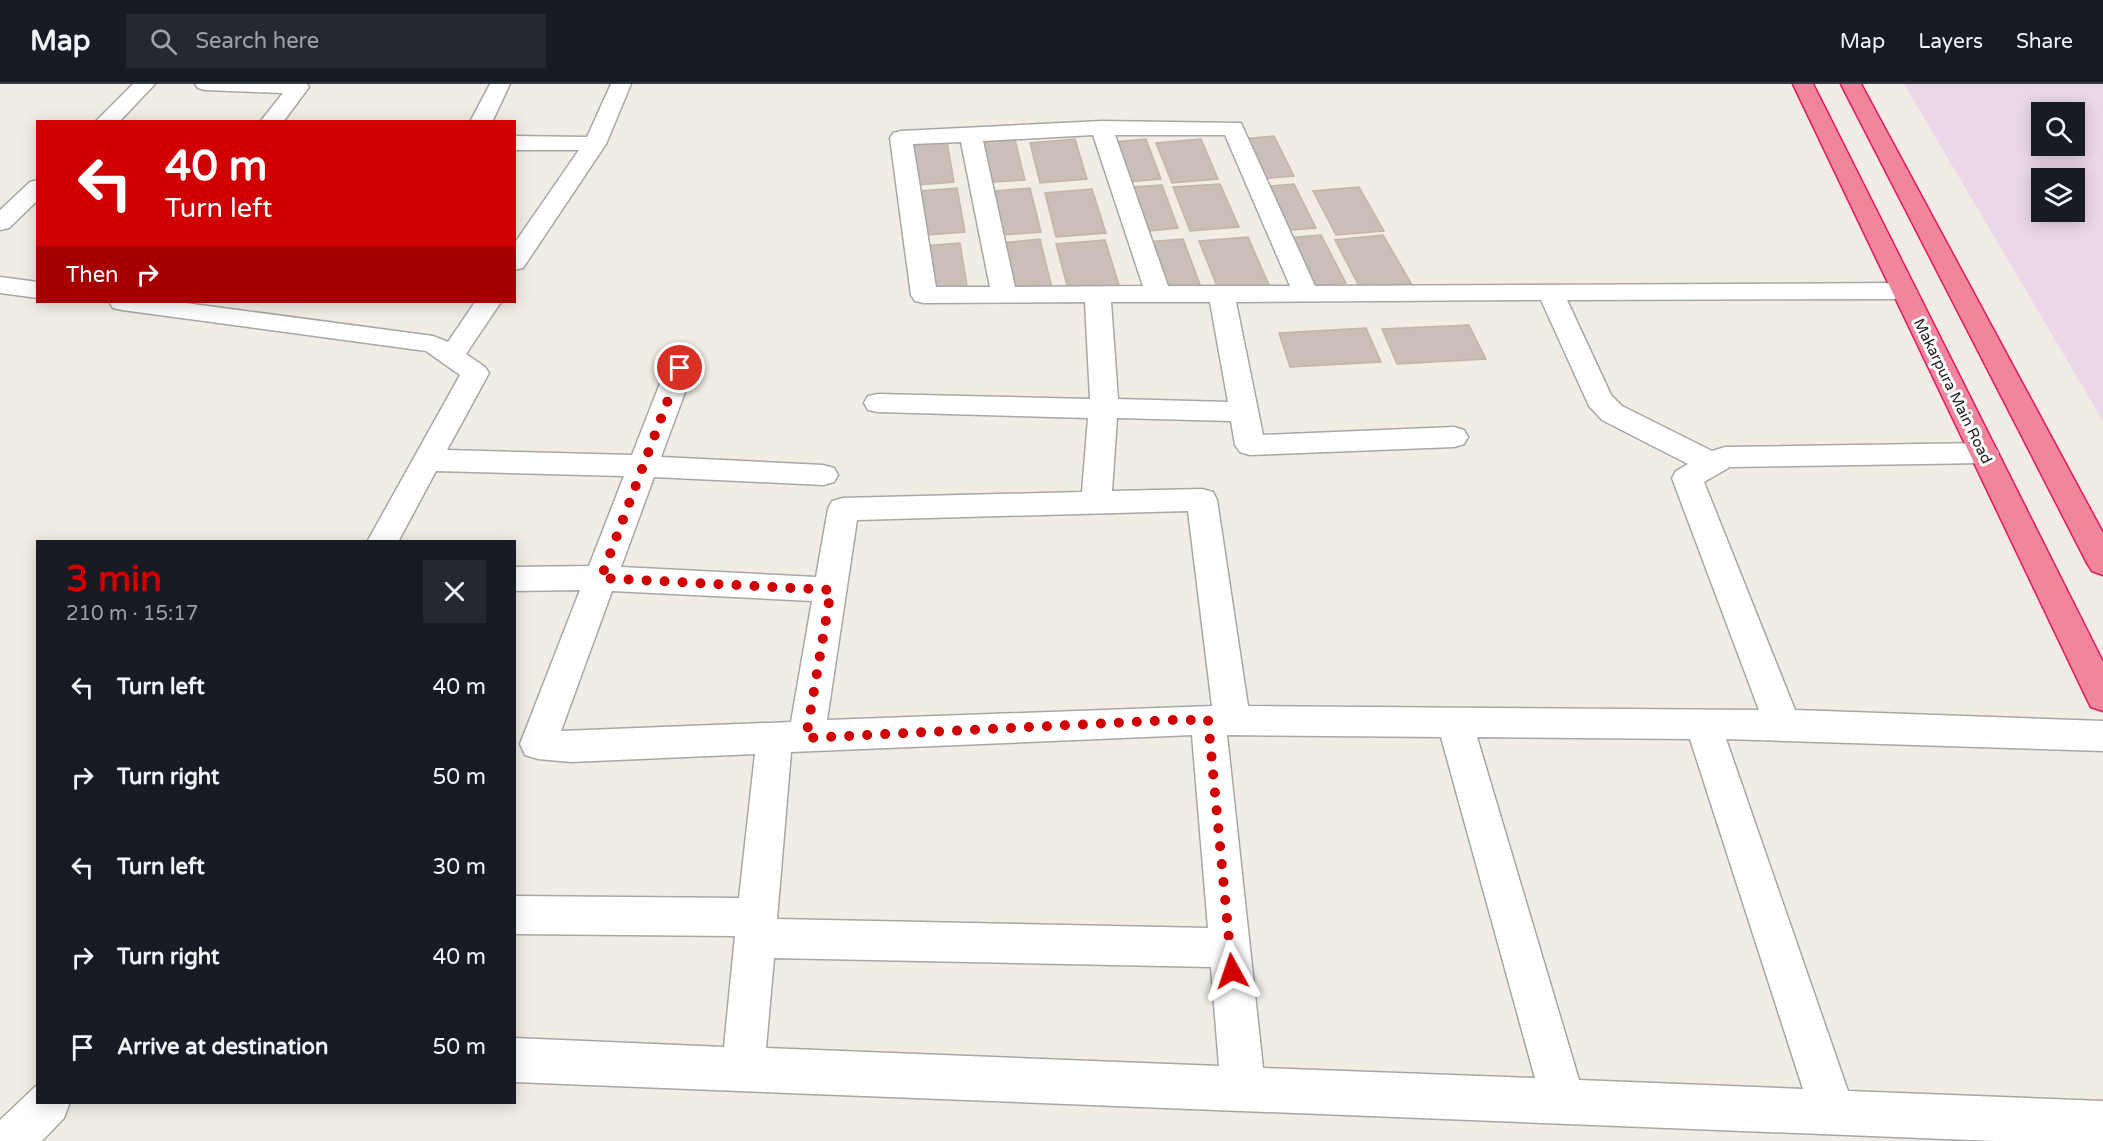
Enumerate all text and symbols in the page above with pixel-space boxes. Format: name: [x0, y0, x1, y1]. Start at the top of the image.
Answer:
search box: [126, 14, 546, 68]
text: Map: [30, 24, 90, 58]
icon: search: [147, 25, 180, 58]
text: Search here: [195, 28, 319, 54]
text: Map: [1840, 29, 1885, 54]
text: Layers: [1918, 29, 1983, 54]
text: Share: [2016, 29, 2073, 54]
map controls: [2031, 102, 2085, 222]
button: search: [2031, 102, 2085, 156]
text: 40 m: [165, 141, 267, 192]
icon: left: [66, 144, 144, 222]
button: layers: [2031, 168, 2085, 222]
text: Turn left: [165, 192, 272, 225]
icon: right: [131, 258, 164, 291]
text: Then: [66, 262, 119, 288]
street label: Makarpura Main Road: [1910, 316, 1996, 466]
pin: [654, 342, 705, 393]
icon: arrive: [663, 351, 696, 384]
text: 3 min: [66, 558, 162, 601]
button: close: [423, 560, 486, 623]
text: 210 m · 15:17: [66, 602, 198, 626]
icon: left: [66, 671, 99, 704]
text: Turn left: [117, 674, 205, 700]
text: 40 m: [432, 674, 486, 700]
icon: right: [66, 761, 99, 794]
text: Turn right: [117, 764, 219, 790]
text: 50 m: [432, 764, 486, 790]
icon: left: [66, 851, 99, 884]
text: Turn left: [117, 854, 205, 880]
text: 30 m: [432, 854, 486, 880]
position arrow: [1200, 939, 1264, 1003]
icon: right: [66, 941, 99, 974]
text: Turn right: [117, 944, 219, 970]
text: 40 m: [432, 944, 486, 970]
icon: arrive: [66, 1031, 99, 1064]
text: Arrive at destination: [117, 1034, 328, 1060]
text: 50 m: [432, 1034, 486, 1060]

